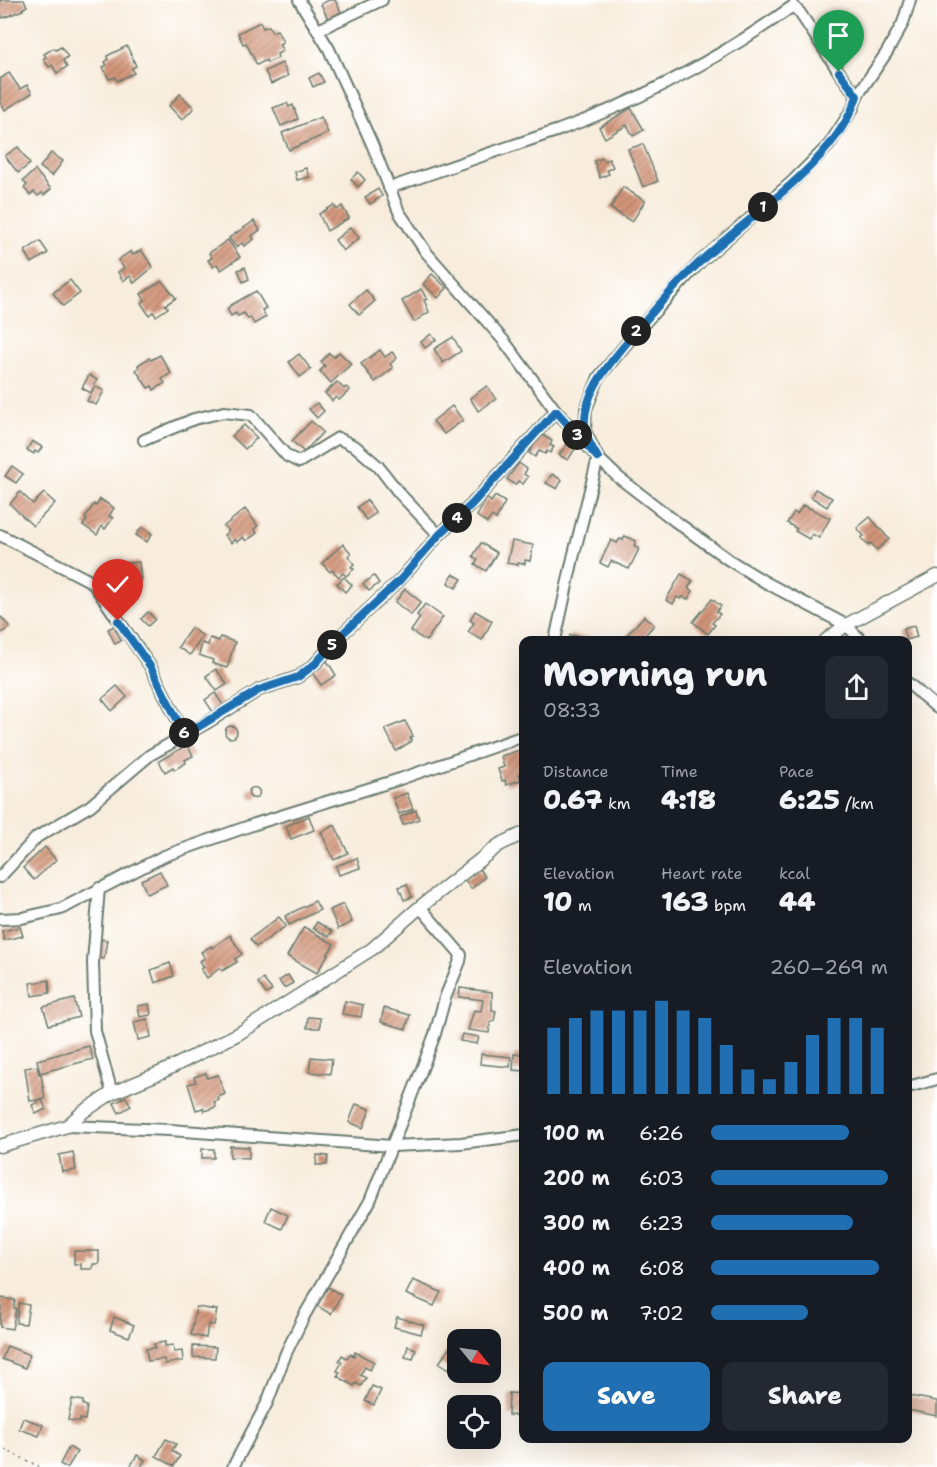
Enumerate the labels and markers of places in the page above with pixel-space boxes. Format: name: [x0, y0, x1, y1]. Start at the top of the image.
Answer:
pin: [813, 10, 864, 72]
pin: 1: [748, 192, 778, 222]
pin: 2: [621, 316, 651, 346]
pin: 3: [562, 420, 592, 450]
pin: 4: [442, 503, 472, 533]
pin: [92, 559, 143, 621]
pin: 5: [317, 630, 347, 660]
pin: 6: [169, 718, 199, 748]

